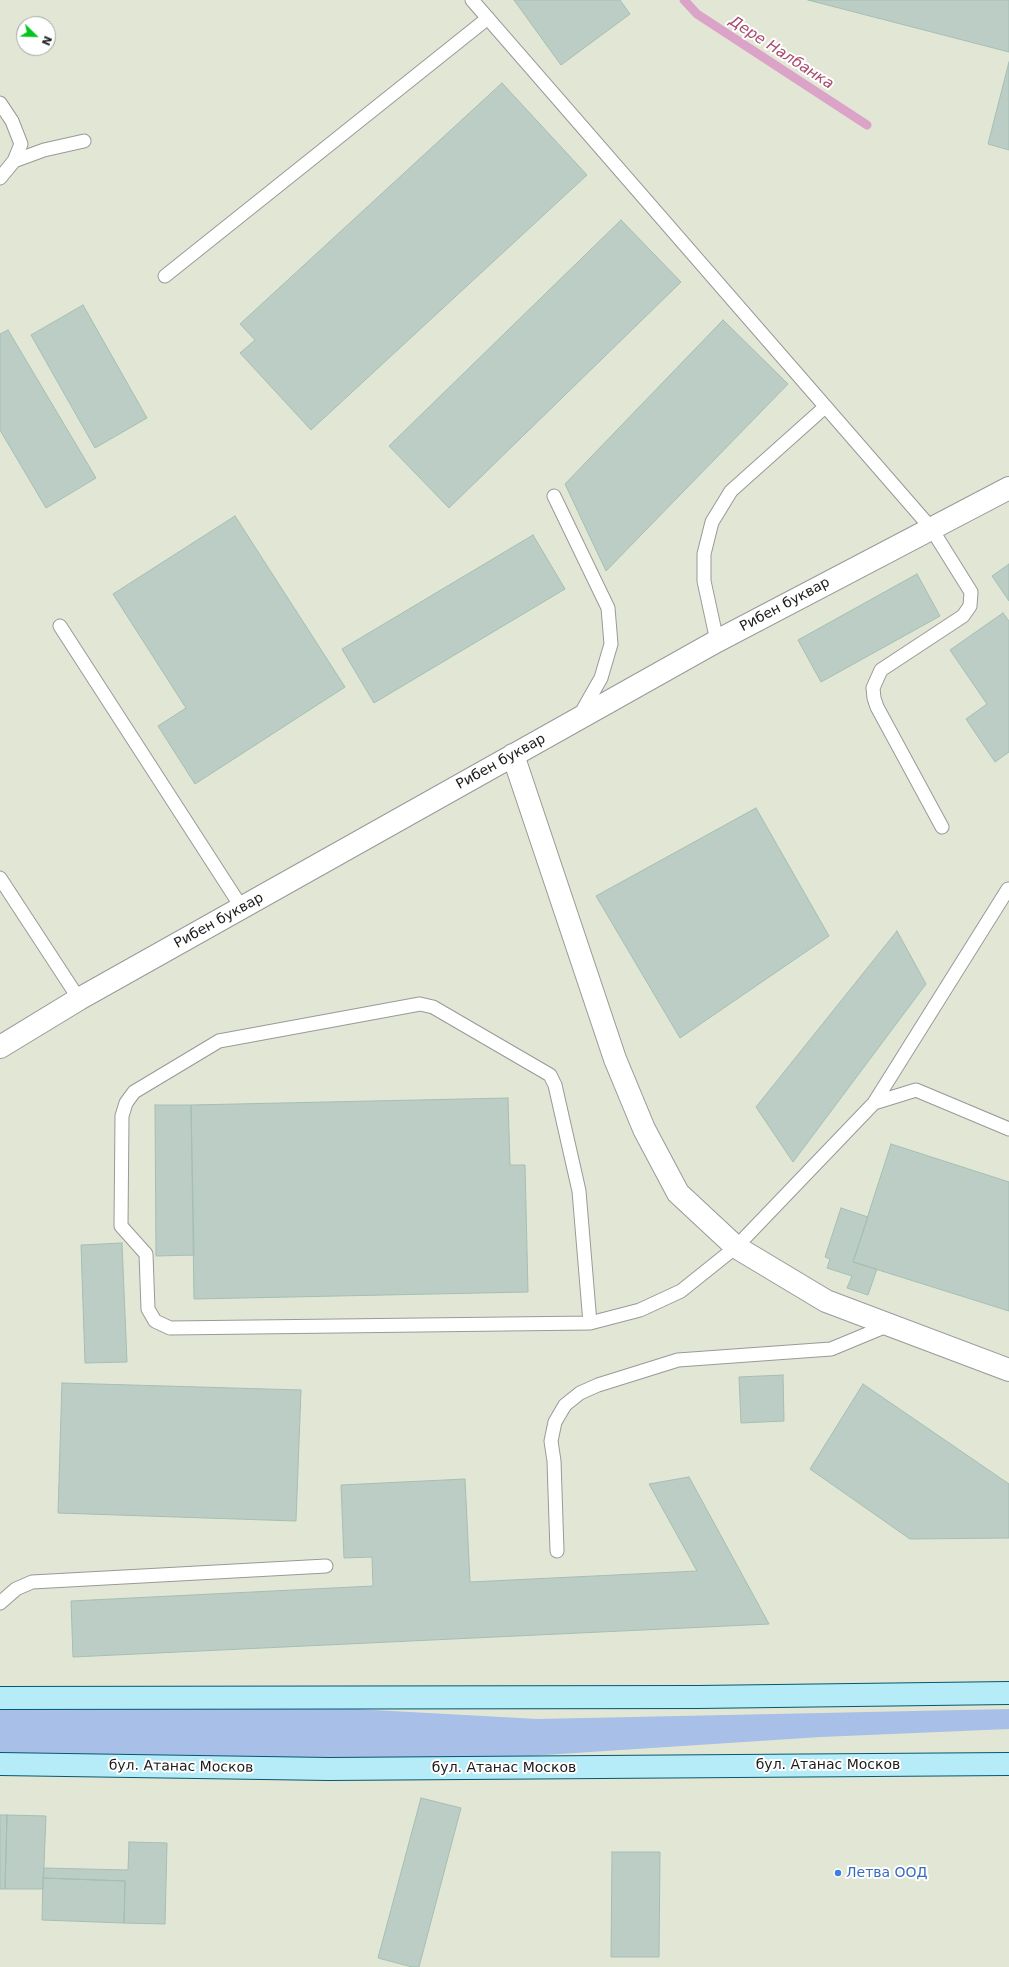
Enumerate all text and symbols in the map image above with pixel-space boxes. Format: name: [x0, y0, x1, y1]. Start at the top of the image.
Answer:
water label: Дере Налбанка: [725, 12, 837, 94]
north arrow: [16, 16, 56, 56]
text: N: [39, 34, 54, 47]
street label: Рибен буквар: [737, 574, 833, 636]
street label: Рибен буквар: [453, 731, 549, 793]
street label: Рибен буквар: [171, 890, 267, 952]
street label: бул. Атанас Москов: [109, 1757, 253, 1777]
street label: бул. Атанас Москов: [756, 1757, 900, 1773]
street label: бул. Атанас Москов: [432, 1760, 576, 1776]
place label: Летва ООД: [846, 1865, 928, 1881]
marker: Летва ООД: [833, 1868, 843, 1878]

